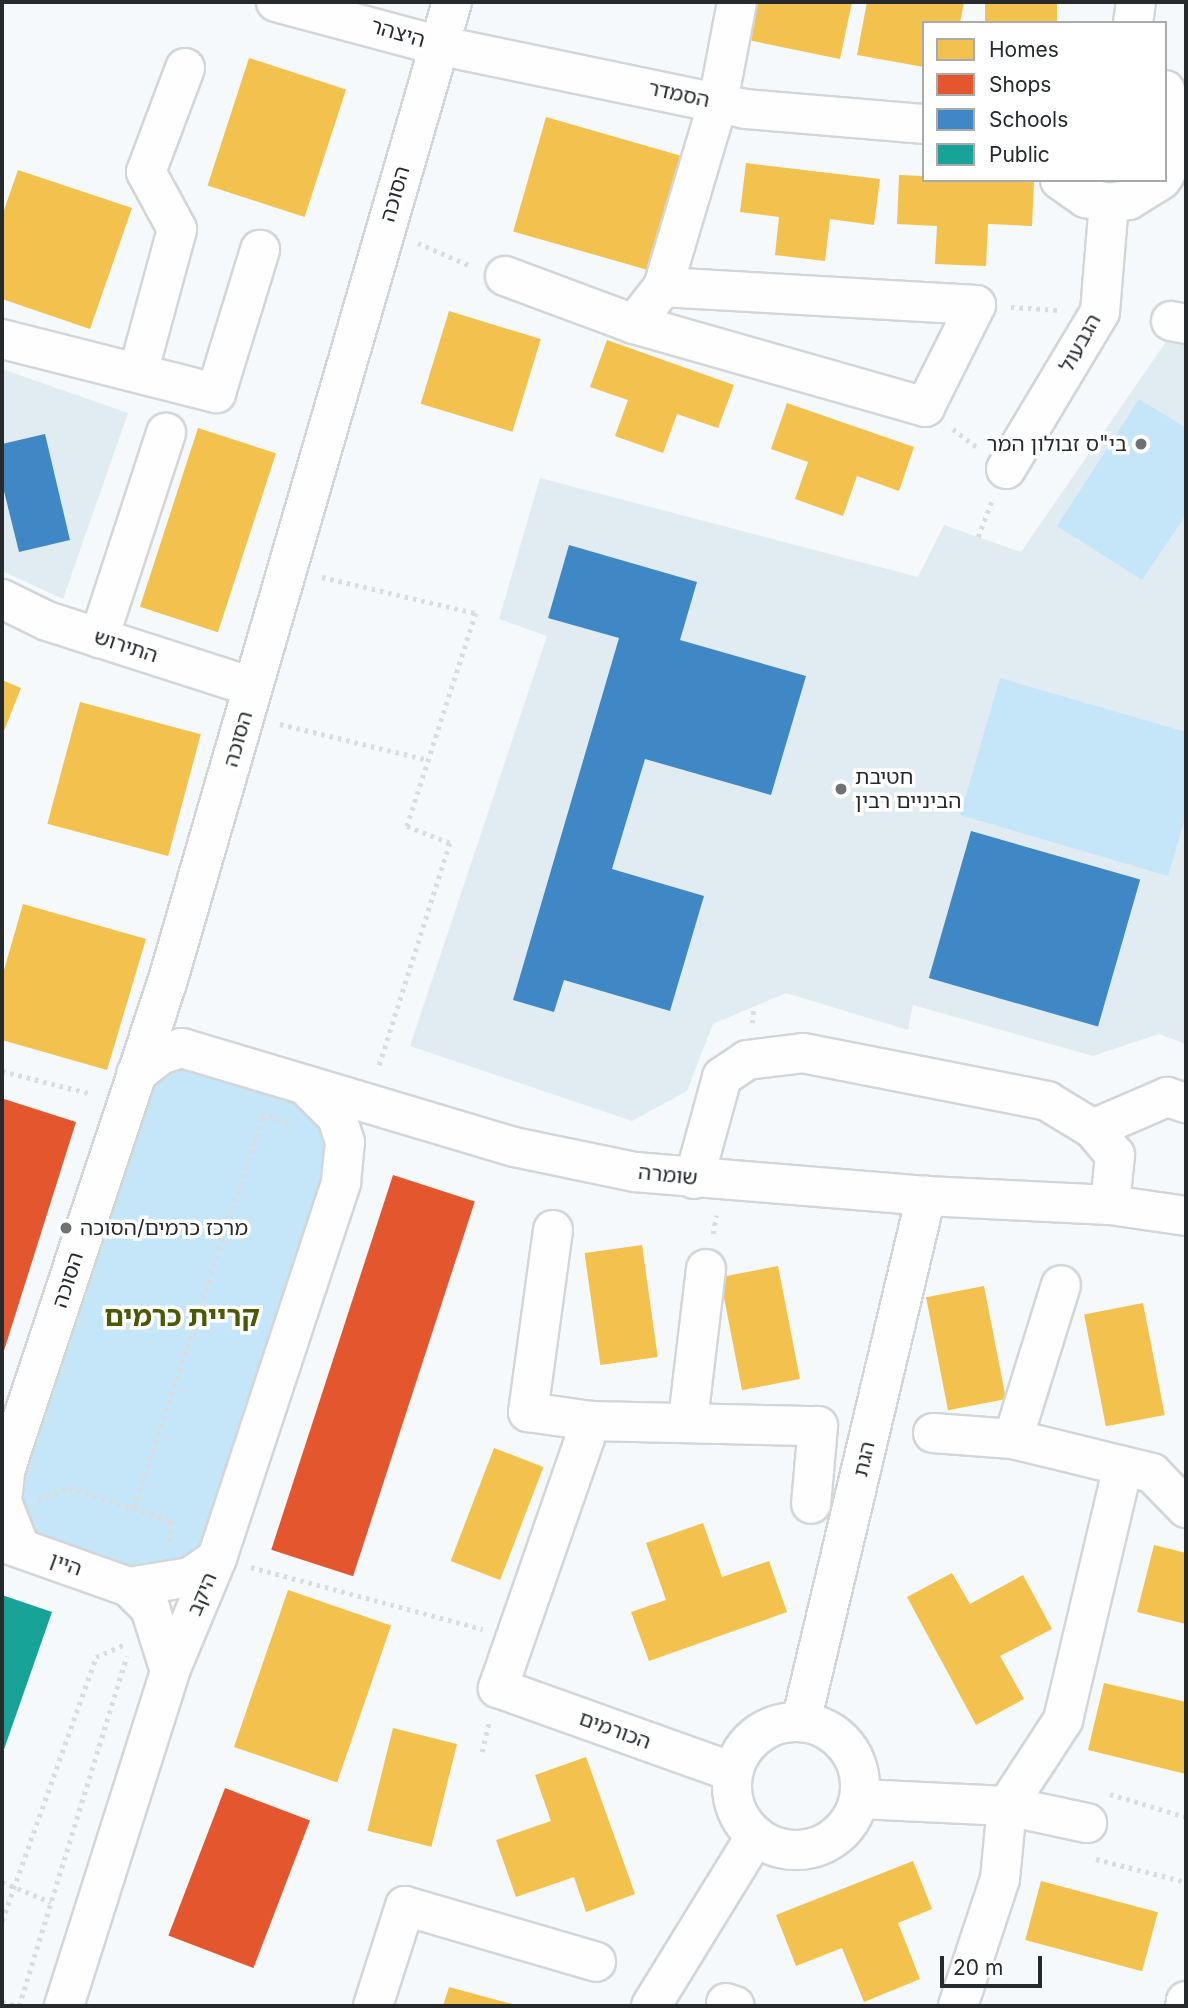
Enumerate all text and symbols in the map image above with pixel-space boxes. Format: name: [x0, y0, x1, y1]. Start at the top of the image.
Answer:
street label: היצהר: [368, 13, 428, 53]
legend: [922, 21, 1167, 182]
text: Homes: [989, 37, 1059, 62]
text: Shops: [989, 72, 1051, 97]
street label: הסמדר: [646, 75, 712, 113]
text: Schools: [989, 107, 1068, 132]
text: Public: [989, 142, 1050, 167]
street label: הסוכה: [375, 163, 415, 225]
street label: הגבעול: [1054, 309, 1106, 377]
place label: בי"ס זבולון המר: [987, 431, 1127, 457]
marker: בי"ס זבולון המר: [1133, 436, 1149, 452]
street label: התירוש: [91, 624, 161, 668]
street label: הסוכה: [218, 708, 258, 770]
place label: חטיבת הביניים רבין: [855, 764, 961, 814]
marker: חטיבת הביניים רבין: [833, 781, 849, 797]
street label: שומרה: [637, 1159, 699, 1191]
place label: מרכז כרמים/הסוכה: [80, 1215, 248, 1241]
marker: מרכז כרמים/הסוכה: [58, 1220, 74, 1236]
street label: הסוכה: [47, 1249, 89, 1311]
district label: קריית כרמים: [104, 1299, 260, 1333]
street label: הגת: [848, 1439, 880, 1479]
street label: היין: [46, 1547, 86, 1581]
street label: היקב: [182, 1569, 222, 1619]
street label: הכורמים: [576, 1705, 654, 1755]
scale bar: [943, 1941, 1044, 1985]
text: 20 m: [953, 1955, 1003, 1980]

